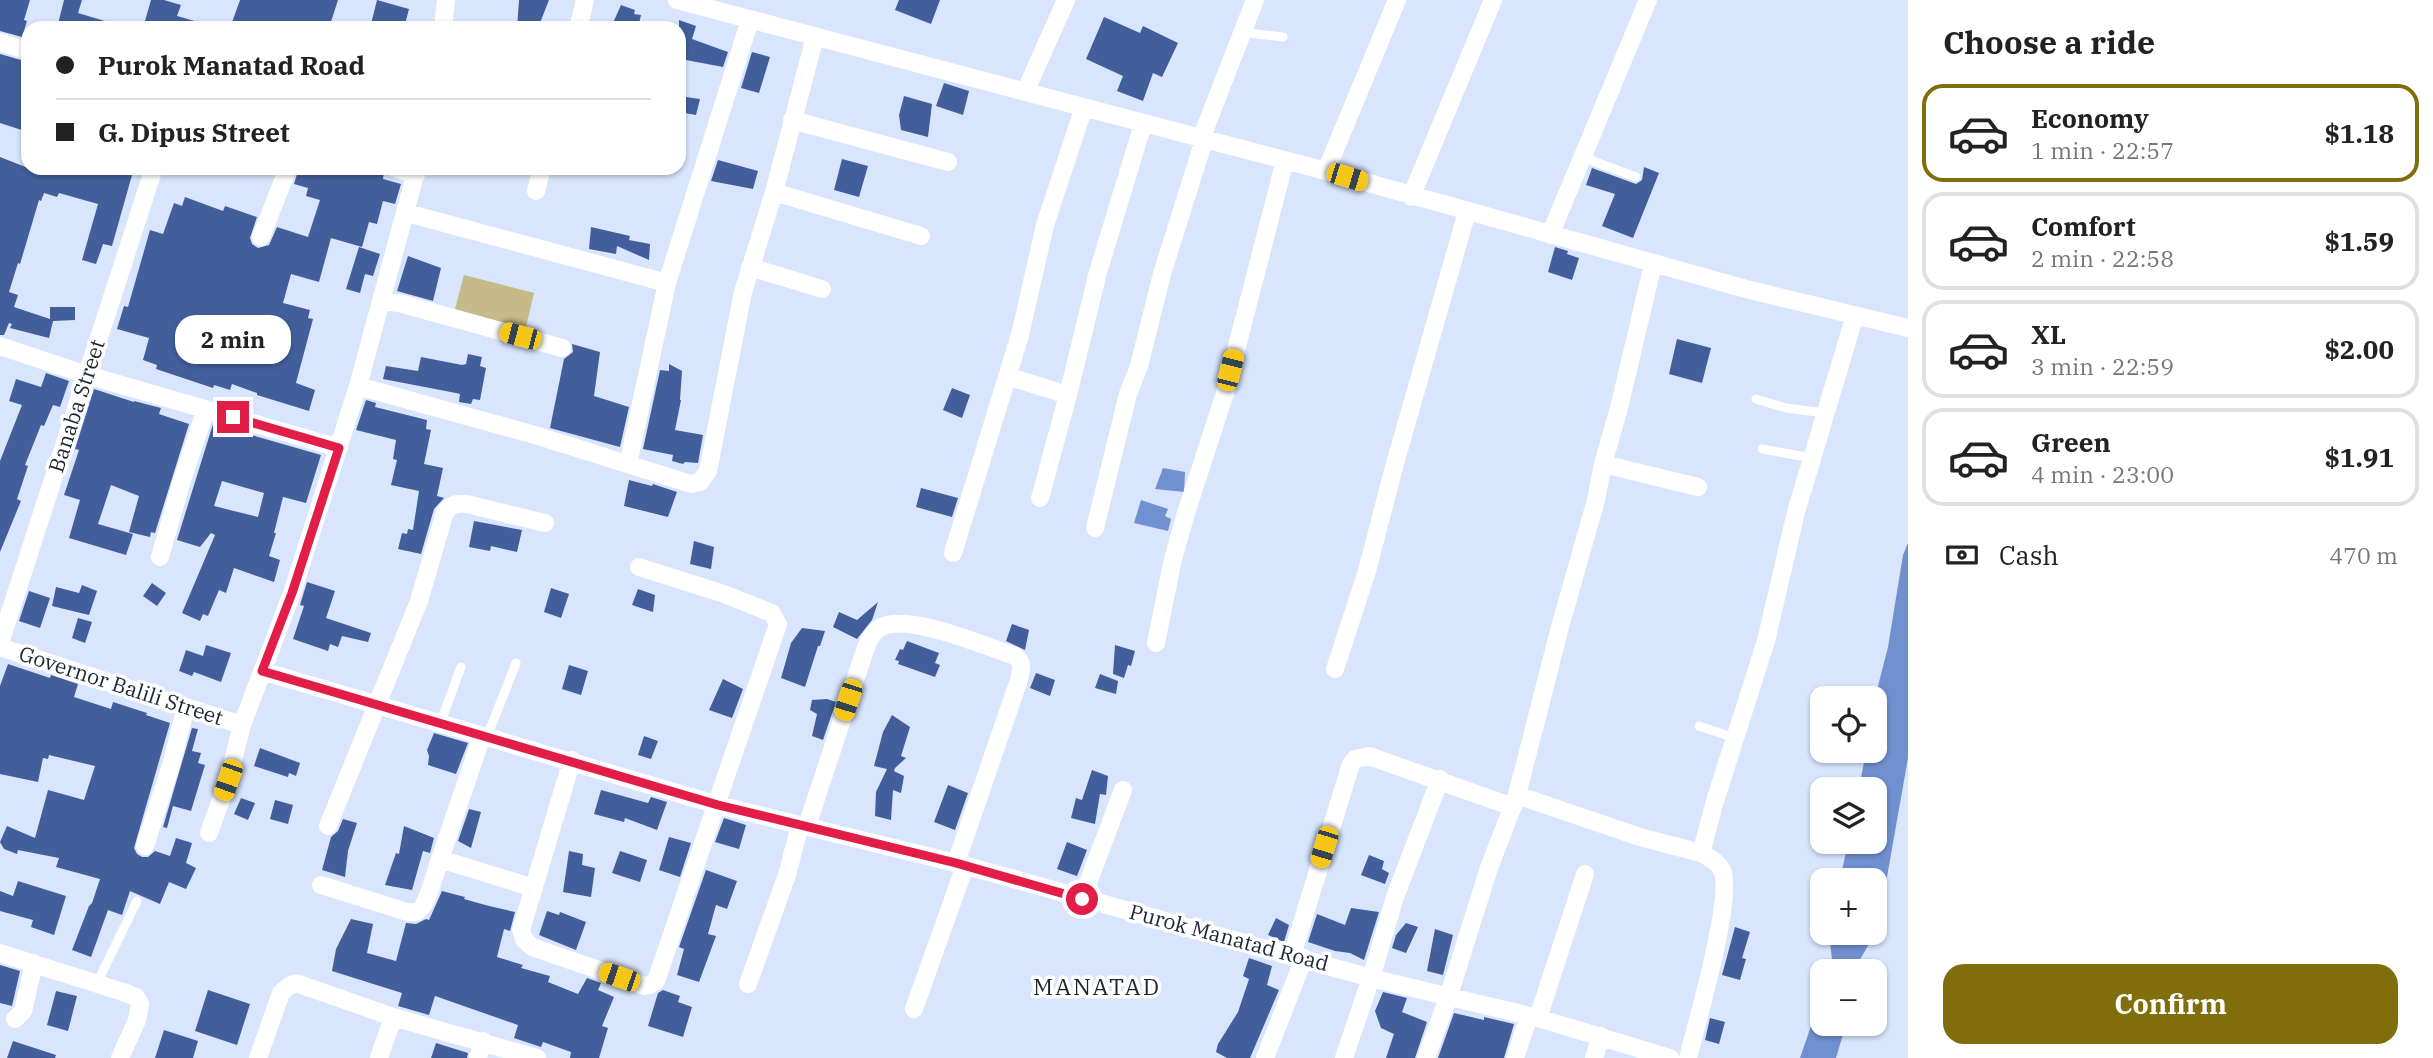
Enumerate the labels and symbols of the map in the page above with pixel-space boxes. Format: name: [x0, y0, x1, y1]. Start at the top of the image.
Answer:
car: [1324, 161, 1371, 193]
callout: 2 min: [175, 316, 291, 364]
car: [497, 320, 544, 352]
street label: Banaba Street: [41, 336, 111, 476]
car: [1215, 347, 1246, 393]
route end: [217, 401, 249, 433]
street label: Governor Balili Street: [16, 639, 227, 731]
car: [832, 677, 865, 723]
car: [212, 757, 245, 803]
car: [1308, 824, 1341, 870]
route start: [1066, 883, 1098, 915]
street label: Purok Manatad Road: [1126, 897, 1332, 977]
car: [596, 960, 643, 994]
district label: MANATAD: [1033, 971, 1161, 1001]

